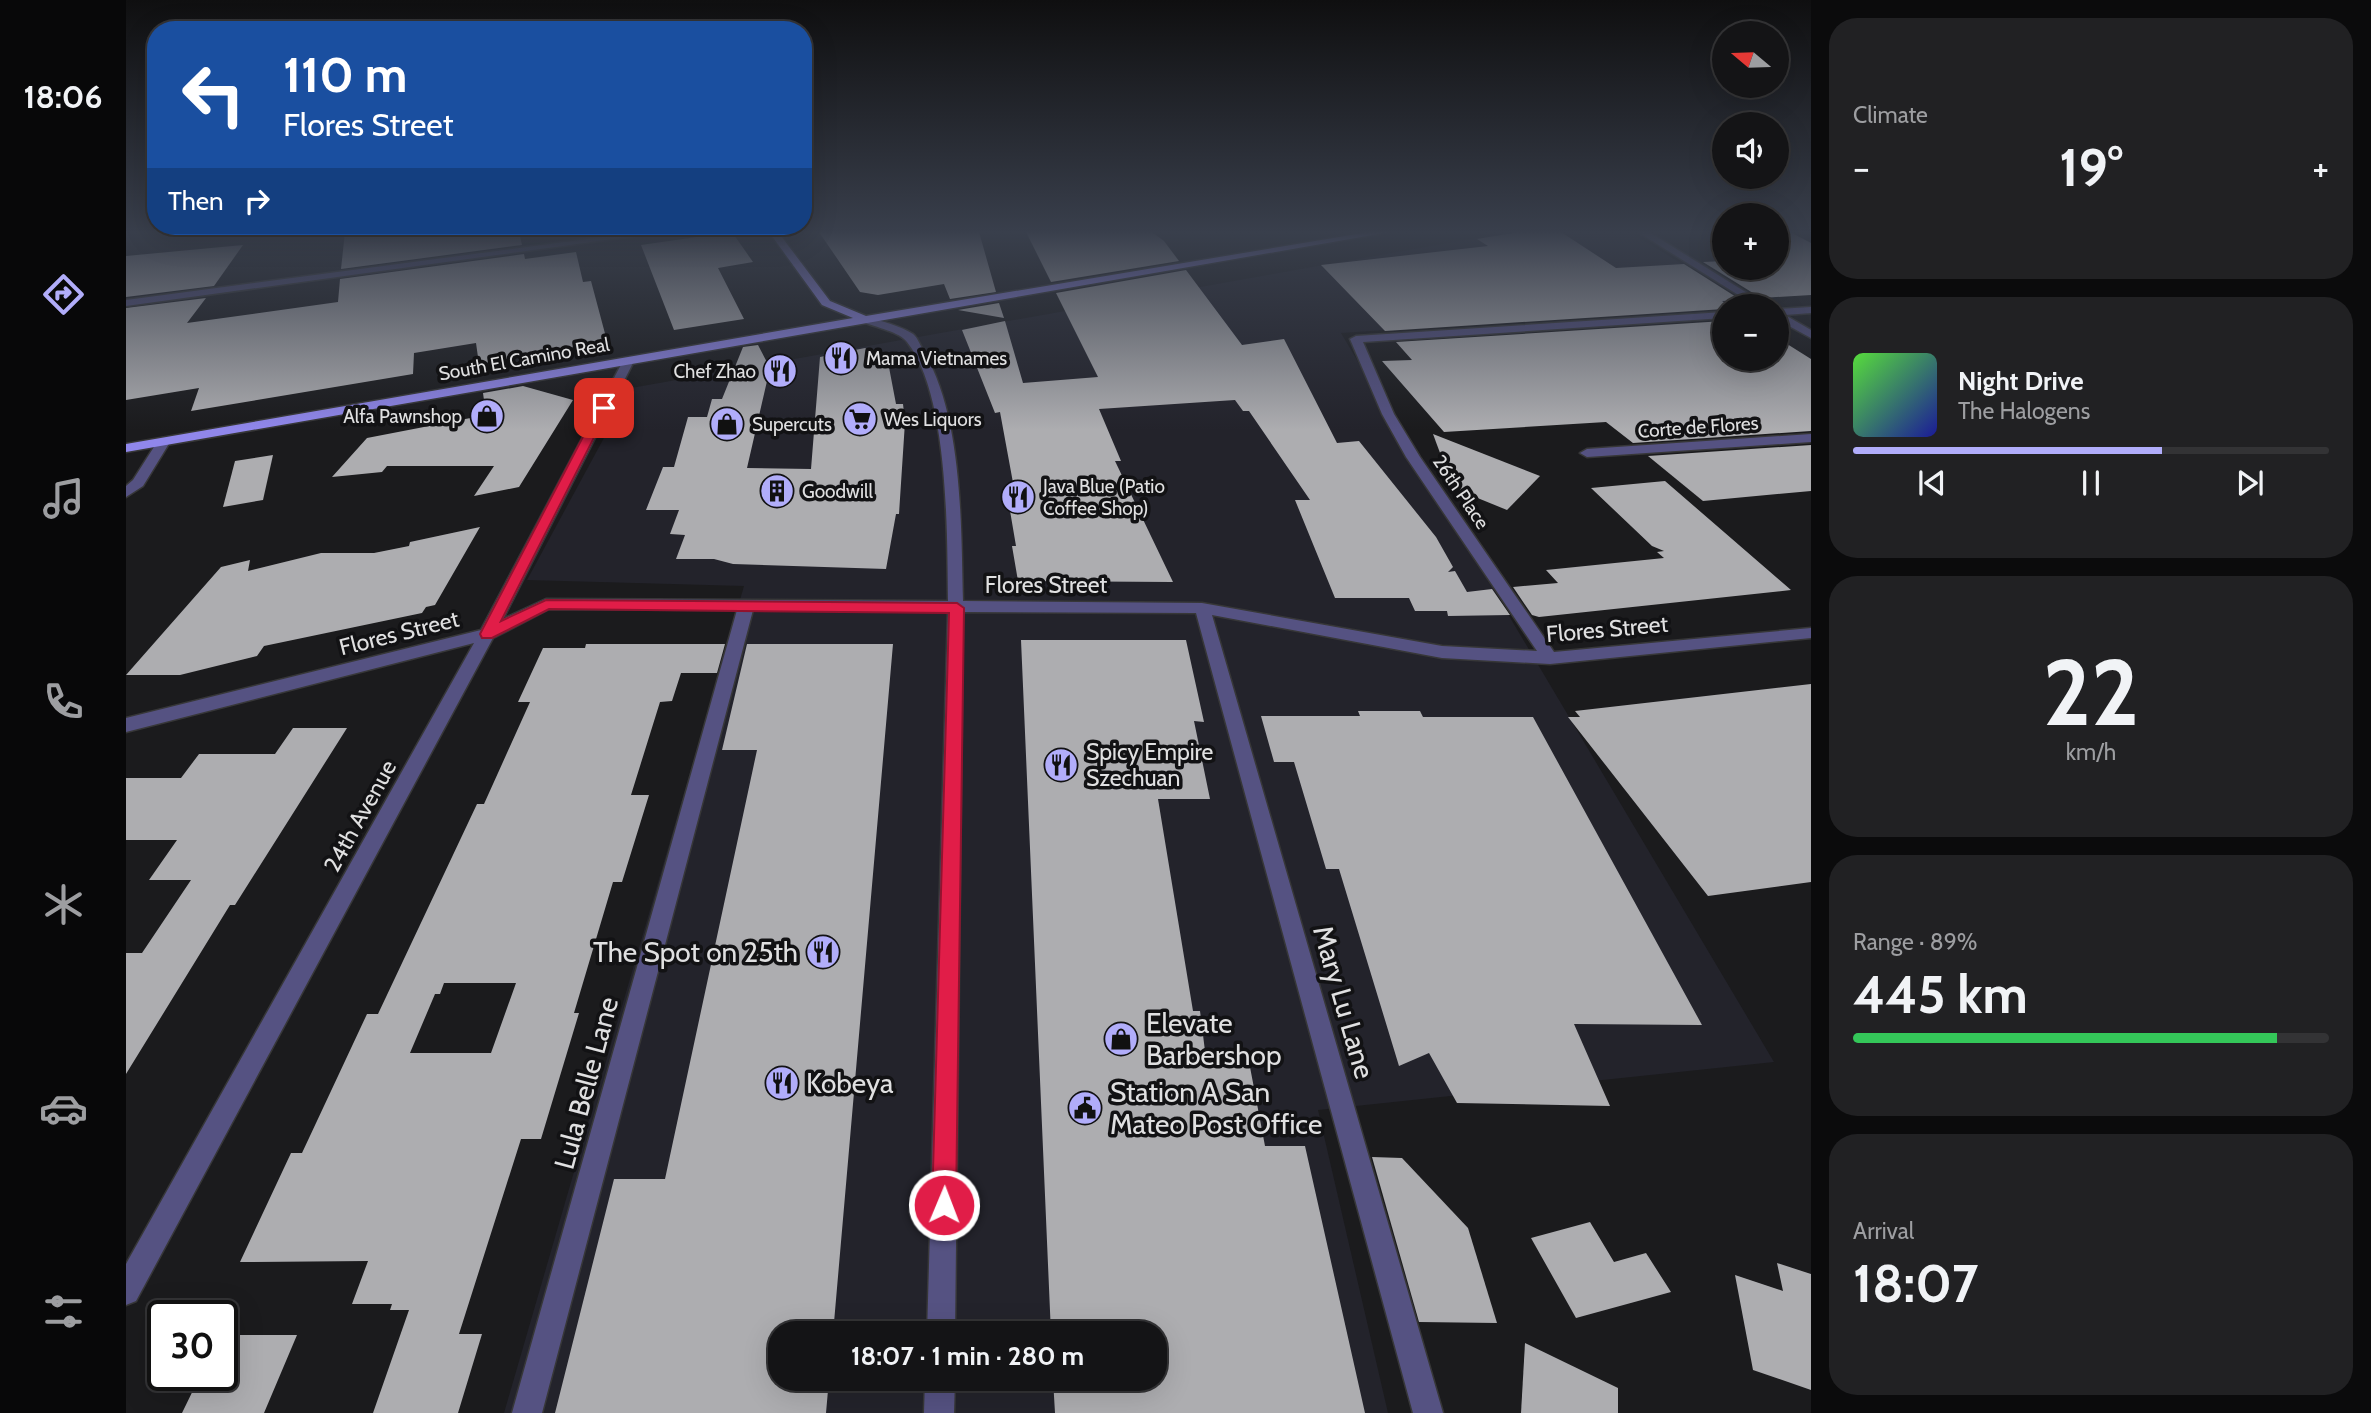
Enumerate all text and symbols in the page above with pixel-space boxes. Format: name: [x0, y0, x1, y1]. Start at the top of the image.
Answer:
north arrow: [1712, 21, 1788, 98]
map controls: [1712, 21, 1789, 371]
text: 110 m: [283, 45, 407, 104]
icon: left: [168, 49, 259, 140]
text: 18:06: [24, 77, 102, 116]
text: Climate: [1853, 101, 1928, 129]
text: Flores Street: [283, 105, 454, 144]
button: sound: [1712, 112, 1789, 189]
text: 19°: [2059, 136, 2123, 199]
text: −: [1853, 144, 1870, 191]
text: +: [2312, 144, 2329, 191]
icon: right: [238, 182, 276, 220]
text: Then: [168, 185, 224, 217]
button: +: [1712, 203, 1789, 280]
icon: directions: [39, 270, 88, 319]
button: −: [1712, 294, 1789, 371]
street label: South El Camino Real: [437, 333, 612, 385]
restaurant icon: Mama Vietnames: [822, 339, 860, 377]
place label: Mama Vietnames: [866, 347, 1007, 370]
restaurant icon: Chef Zhao: [761, 352, 799, 390]
place label: Chef Zhao: [673, 360, 756, 383]
text: Night Drive: [1958, 365, 2084, 397]
pin: [574, 378, 634, 438]
icon: arrive: [585, 389, 623, 427]
shop icon: Alfa Pawnshop: [468, 397, 506, 435]
text: The Halogens: [1958, 397, 2090, 425]
supermarket icon: Wes Liquors: [841, 400, 879, 438]
place label: Alfa Pawnshop: [343, 405, 462, 428]
shop icon: Supercuts: [708, 405, 746, 443]
place label: Wes Liquors: [884, 408, 982, 431]
street label: Corte de Flores: [1637, 411, 1759, 443]
place label: Supercuts: [752, 413, 832, 436]
street label: 26th Place: [1428, 451, 1494, 534]
icon: previous: [1913, 464, 1951, 502]
icon: pause: [2072, 464, 2110, 502]
icon: next: [2231, 464, 2269, 502]
building icon: Goodwill: [758, 472, 796, 510]
icon: music: [39, 474, 88, 523]
place label: Java Blue (Patio Coffee Shop): [1042, 475, 1165, 520]
restaurant icon: Java Blue (Patio Coffee Shop): [999, 478, 1037, 516]
place label: Goodwill: [802, 480, 873, 503]
street label: Flores Street: [985, 571, 1108, 599]
street label: Flores Street: [336, 605, 462, 661]
street label: Flores Street: [1545, 610, 1670, 648]
text: 22: [2043, 637, 2139, 748]
icon: phone: [39, 677, 88, 726]
place label: Spicy Empire Szechuan: [1086, 738, 1214, 792]
text: km/h: [2066, 738, 2116, 766]
restaurant icon: Spicy Empire Szechuan: [1042, 746, 1080, 784]
street label: 24th Avenue: [318, 755, 402, 877]
icon: climate: [39, 880, 88, 929]
street label: Mary Lu Lane: [1306, 922, 1382, 1082]
text: Range · 89%: [1853, 928, 1977, 956]
restaurant icon: The Spot on 25th: [804, 933, 842, 971]
place label: The Spot on 25th: [593, 935, 798, 969]
text: 445 km: [1853, 963, 2028, 1026]
street label: Lula Belle Lane: [547, 993, 625, 1173]
place label: Elevate Barbershop: [1146, 1006, 1282, 1072]
shop icon: Elevate Barbershop: [1102, 1020, 1140, 1058]
restaurant icon: Kobeya: [763, 1064, 801, 1102]
place label: Kobeya: [806, 1066, 894, 1100]
place label: Station A San Mateo Post Office: [1110, 1075, 1322, 1141]
icon: car: [39, 1084, 88, 1133]
public building icon: Station A San Mateo Post Office: [1066, 1089, 1104, 1127]
position arrow: [907, 1168, 981, 1242]
text: Arrival: [1853, 1217, 1914, 1245]
text: 18:07: [1853, 1252, 1978, 1315]
icon: filters: [39, 1287, 88, 1336]
speed limit sign: 30: [147, 1300, 238, 1391]
text: 18:07 · 1 min · 280 m: [851, 1340, 1084, 1372]

